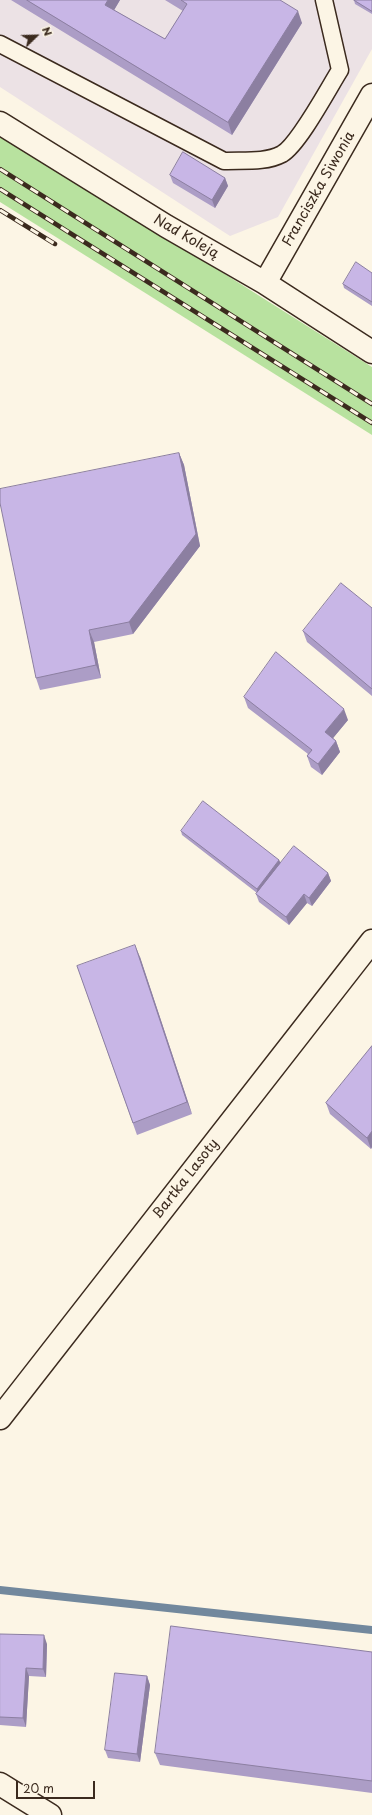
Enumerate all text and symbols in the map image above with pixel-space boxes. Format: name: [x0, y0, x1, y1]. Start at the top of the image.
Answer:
north arrow: [16, 16, 56, 56]
text: N: [38, 24, 57, 38]
street label: Franciszka Siwonia: [279, 128, 359, 250]
street label: Nad Koleją: [150, 212, 222, 262]
street label: Bartka Lasoty: [150, 1136, 222, 1222]
scale bar: [18, 1773, 97, 1799]
text: 20 m: [23, 1779, 54, 1797]

